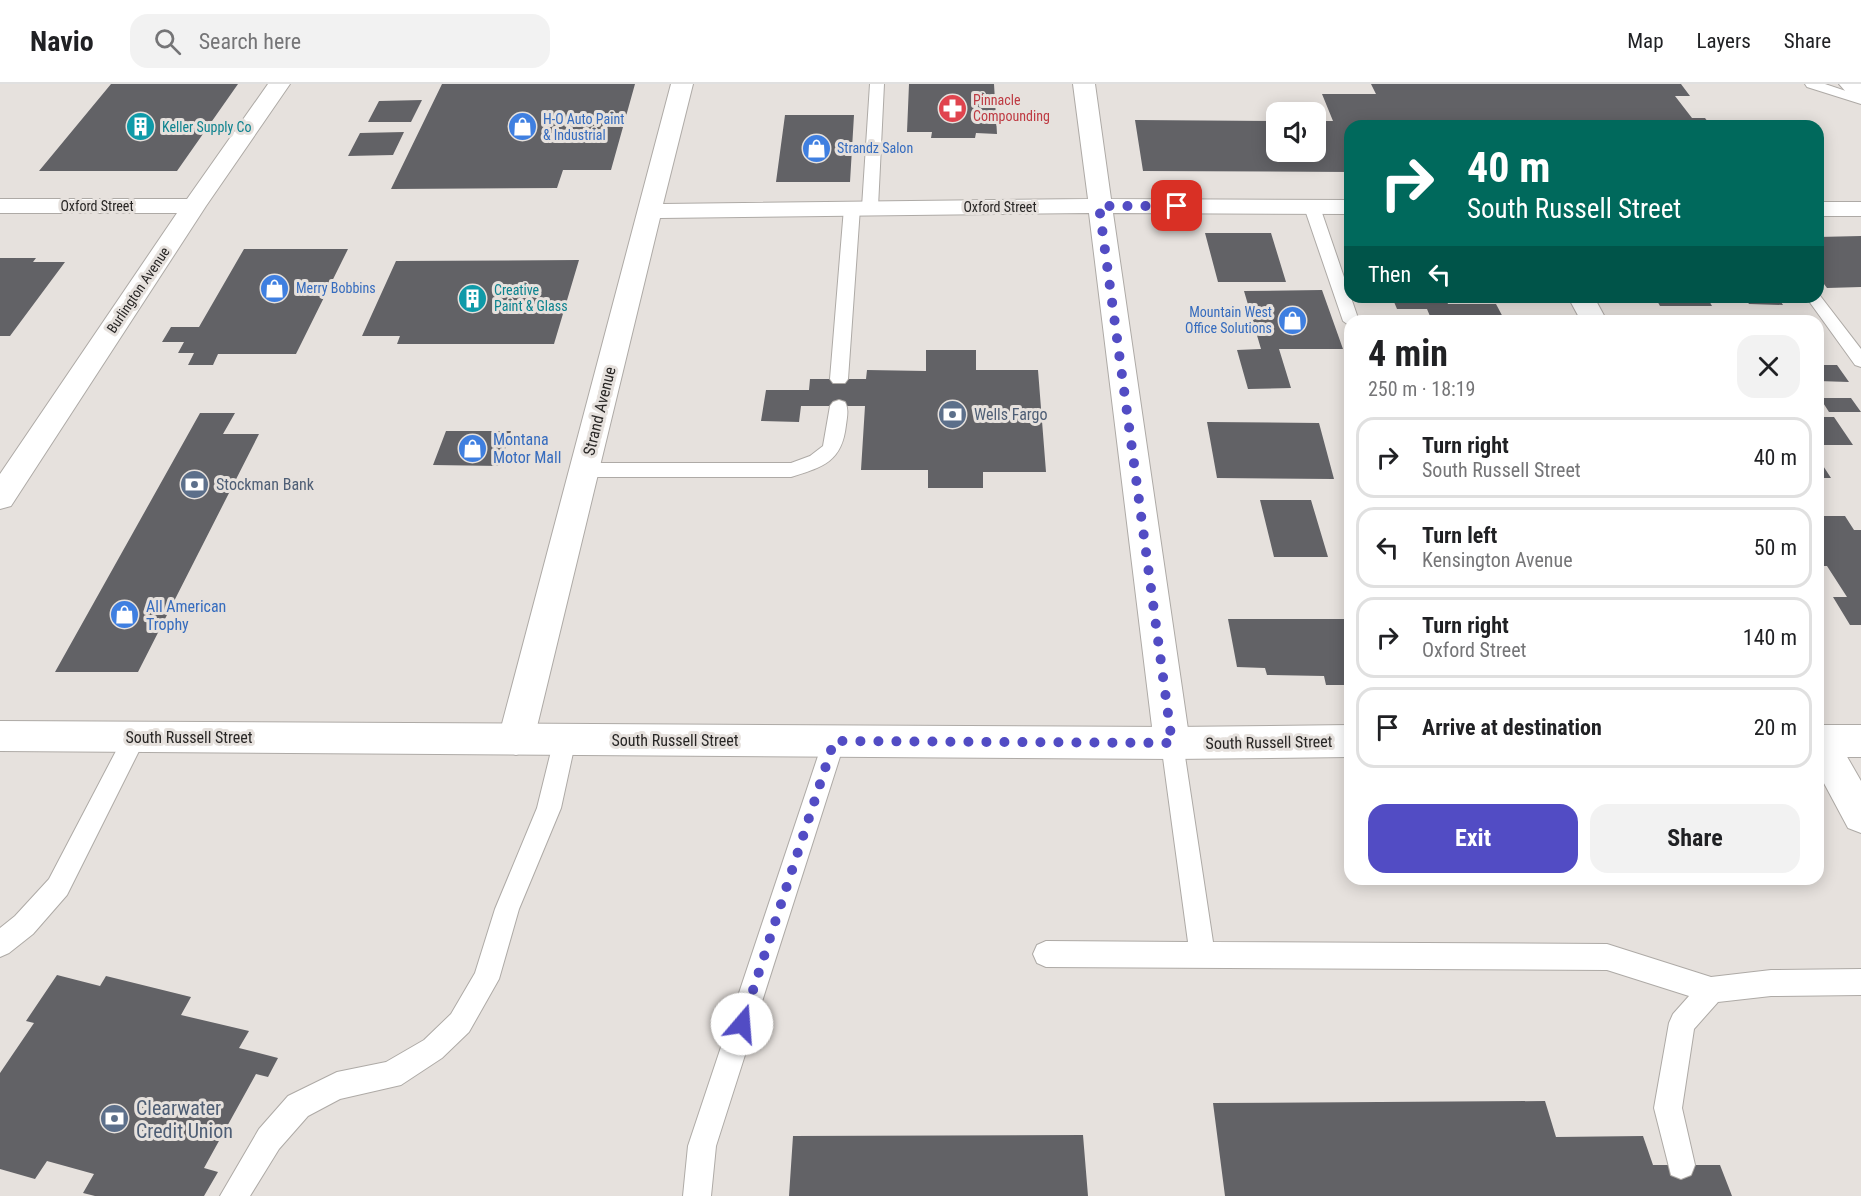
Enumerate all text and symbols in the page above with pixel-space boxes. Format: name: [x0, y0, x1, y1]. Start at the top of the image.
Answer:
search box: [130, 14, 550, 68]
text: Navio: [30, 25, 94, 58]
icon: search: [151, 25, 184, 58]
text: Search here: [199, 29, 301, 54]
text: Map: [1627, 29, 1664, 53]
text: Layers: [1697, 29, 1751, 53]
text: Share: [1784, 29, 1831, 53]
pharmacy icon: Pinnacle Compounding: [936, 92, 968, 124]
place label: Pinnacle Compounding: [973, 92, 1050, 124]
map controls: [1266, 102, 1326, 162]
button: sound: [1266, 102, 1326, 162]
building icon: Keller Supply Co: [125, 111, 157, 143]
shop icon: H-O Auto Paint & Industrial: [506, 111, 538, 143]
place label: H-O Auto Paint & Industrial: [543, 111, 624, 143]
place label: Keller Supply Co: [162, 119, 252, 135]
shop icon: Strandz Salon: [800, 132, 832, 164]
place label: Strandz Salon: [837, 140, 913, 156]
text: 40 m: [1467, 143, 1550, 192]
icon: right: [1368, 144, 1446, 222]
pin: [1151, 180, 1202, 231]
icon: arrive: [1160, 189, 1193, 222]
text: South Russell Street: [1467, 193, 1681, 225]
street label: Oxford Street: [60, 198, 134, 214]
street label: Oxford Street: [963, 199, 1037, 215]
street label: Burlington Avenue: [103, 244, 173, 336]
icon: left: [1423, 258, 1456, 291]
text: Then: [1368, 262, 1411, 287]
shop icon: Merry Bobbins: [259, 272, 291, 304]
place label: Merry Bobbins: [296, 280, 376, 296]
building icon: Creative Paint & Glass: [457, 282, 489, 314]
place label: Creative Paint & Glass: [494, 282, 568, 314]
place label: Mountain West Office Solutions: [1185, 304, 1272, 336]
shop icon: Mountain West Office Solutions: [1277, 304, 1309, 336]
text: 4 min: [1368, 333, 1448, 375]
button: close: [1737, 335, 1800, 398]
street label: Strand Avenue: [579, 365, 620, 457]
text: 250 m · 18:19: [1368, 377, 1475, 401]
bank icon: Wells Fargo: [937, 398, 969, 430]
place label: Wells Fargo: [974, 405, 1048, 424]
place label: Montana Motor Mall: [493, 430, 561, 467]
shop icon: Montana Motor Mall: [456, 432, 488, 464]
text: Turn right: [1422, 433, 1509, 458]
icon: right: [1371, 441, 1404, 474]
text: 40 m: [1754, 445, 1797, 470]
text: South Russell Street: [1422, 458, 1581, 482]
bank icon: Stockman Bank: [179, 468, 211, 500]
place label: Stockman Bank: [216, 475, 315, 494]
text: Turn left: [1422, 523, 1497, 548]
icon: left: [1371, 531, 1404, 564]
text: 50 m: [1754, 535, 1797, 560]
text: Kensington Avenue: [1422, 548, 1573, 572]
place label: All American Trophy: [146, 597, 226, 634]
shop icon: All American Trophy: [109, 599, 141, 631]
text: Turn right: [1422, 613, 1509, 638]
icon: right: [1371, 621, 1404, 654]
text: 140 m: [1743, 625, 1797, 650]
text: Oxford Street: [1422, 638, 1526, 662]
icon: arrive: [1371, 711, 1404, 744]
text: Arrive at destination: [1422, 715, 1602, 740]
text: 20 m: [1754, 715, 1797, 740]
street label: South Russell Street: [125, 728, 253, 747]
street label: South Russell Street: [611, 731, 739, 750]
street label: South Russell Street: [1205, 732, 1333, 753]
button: Exit: [1368, 804, 1578, 873]
button: Share: [1590, 804, 1800, 873]
position arrow: [710, 992, 774, 1056]
place label: Clearwater Credit Union: [136, 1096, 233, 1143]
bank icon: Clearwater Credit Union: [99, 1103, 131, 1135]

